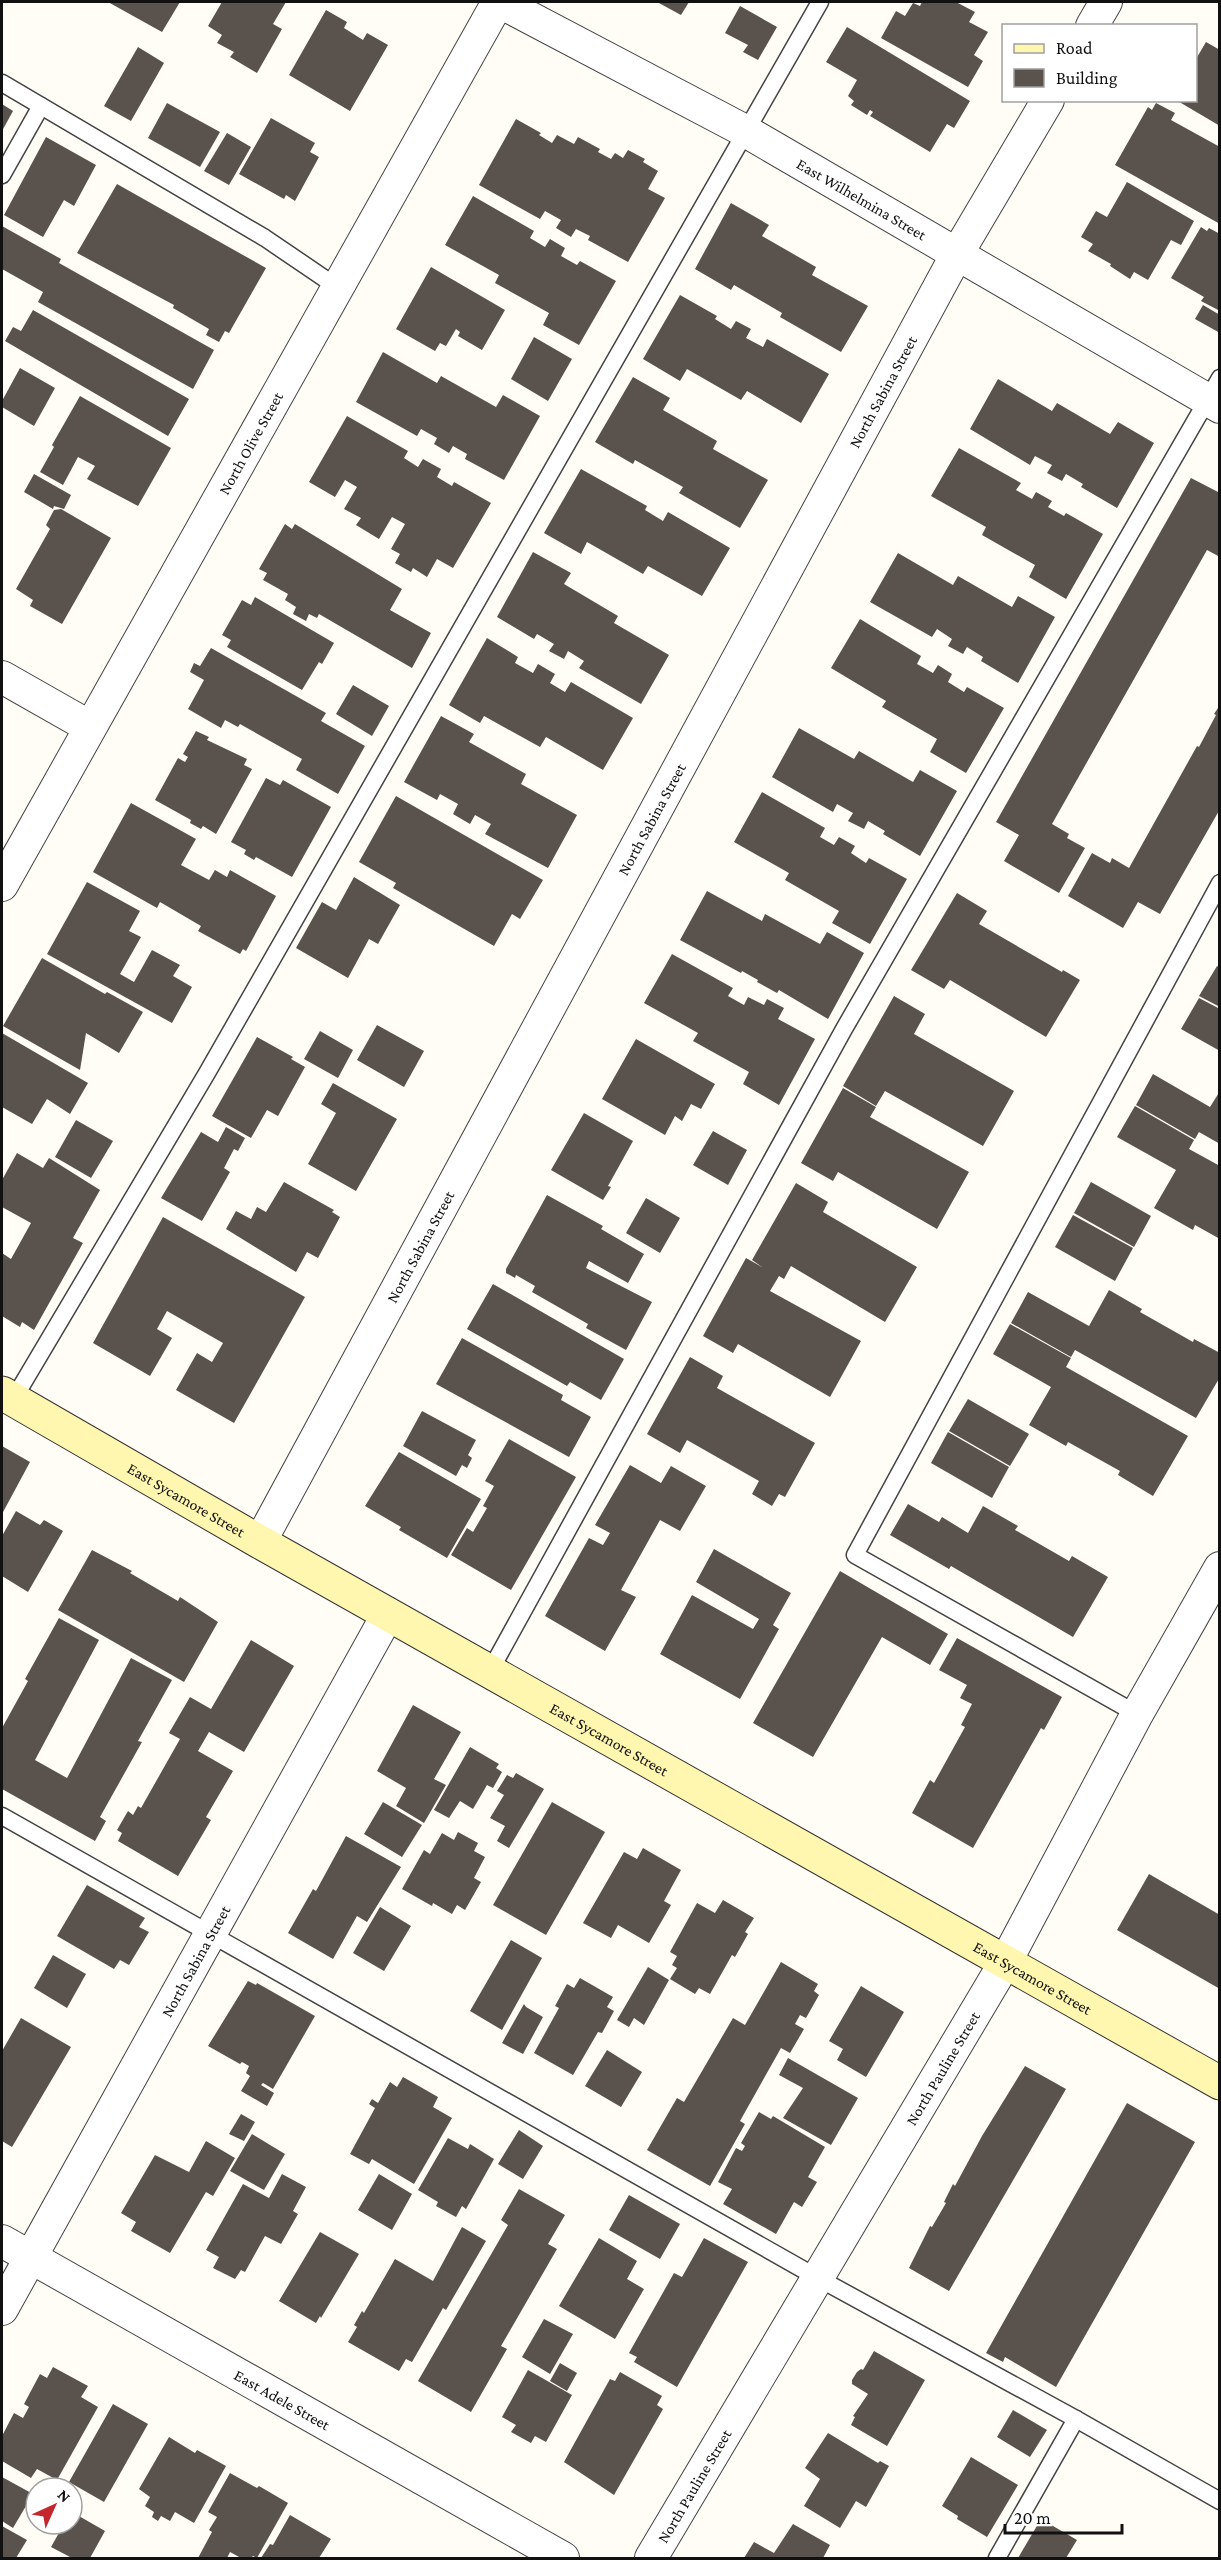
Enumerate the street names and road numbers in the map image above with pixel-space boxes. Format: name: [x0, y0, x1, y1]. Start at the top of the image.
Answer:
street label: East Wilhelmina Street: [794, 155, 930, 244]
street label: North Sabina Street: [846, 332, 920, 451]
street label: North Olive Street: [215, 388, 287, 497]
street label: North Sabina Street: [615, 760, 689, 878]
street label: North Sabina Street: [383, 1187, 458, 1306]
street label: East Sycamore Street: [124, 1459, 249, 1541]
street label: East Sycamore Street: [547, 1699, 672, 1780]
street label: North Sabina Street: [158, 1902, 234, 2020]
street label: East Sycamore Street: [970, 1938, 1095, 2018]
street label: North Pauline Street: [902, 2008, 983, 2128]
street label: East Adele Street: [231, 2366, 333, 2434]
street label: North Pauline Street: [654, 2426, 735, 2546]

